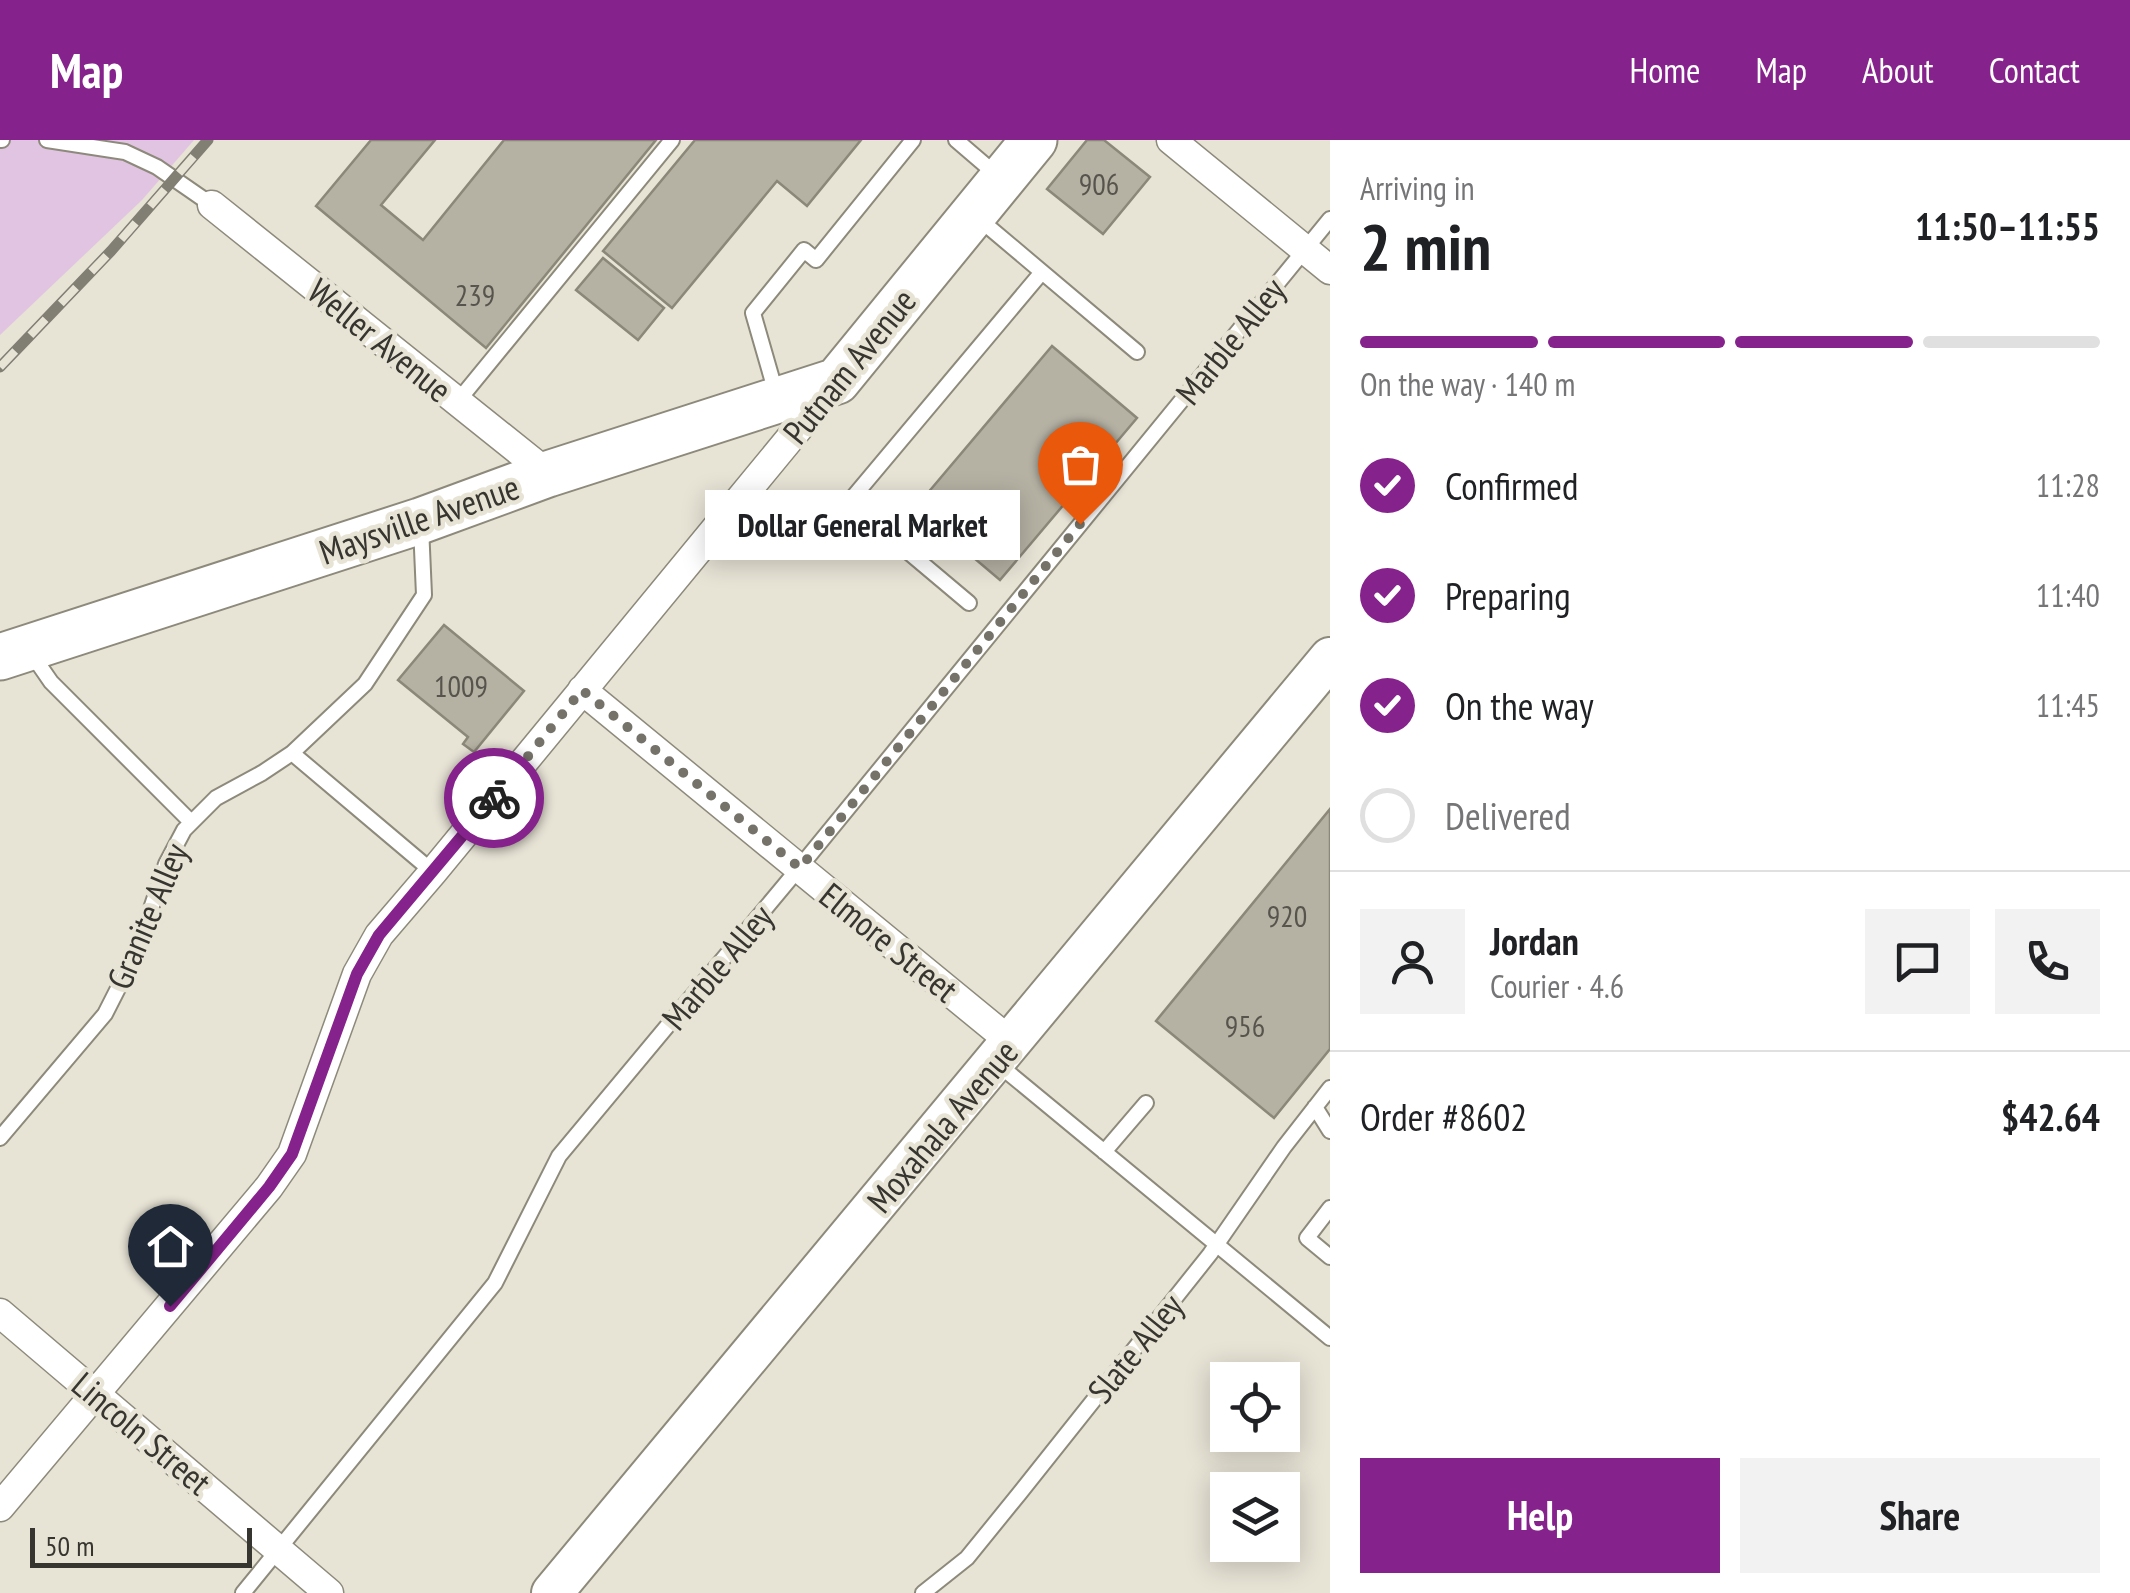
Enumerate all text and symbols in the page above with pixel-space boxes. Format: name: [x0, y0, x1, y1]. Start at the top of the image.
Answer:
text: Map: [50, 39, 123, 101]
text: Home: [1629, 47, 1701, 93]
text: Map: [1756, 47, 1807, 93]
text: About: [1862, 47, 1934, 93]
text: Contact: [1989, 47, 2080, 93]
house number: 906: [1079, 164, 1119, 203]
text: Arriving in: [1360, 167, 1475, 209]
text: 11:50–11:55: [1915, 201, 2100, 250]
text: 2 min: [1360, 204, 1491, 288]
street label: Weller Avenue: [299, 268, 461, 412]
street label: Marble Alley: [1165, 268, 1296, 414]
house number: 239: [455, 275, 495, 314]
street label: Putnam Avenue: [772, 279, 926, 453]
text: On the way · 140 m: [1360, 363, 1575, 405]
pin: [1038, 422, 1123, 525]
icon: bag: [1053, 437, 1108, 492]
icon: check: [1360, 458, 1415, 513]
text: Confirmed: [1445, 461, 1578, 510]
street label: Maysville Avenue: [313, 463, 525, 575]
text: 11:28: [2036, 464, 2100, 506]
callout: Dollar General Market: [705, 489, 1020, 559]
text: Dollar General Market: [737, 504, 988, 546]
icon: check: [1360, 568, 1415, 623]
text: Preparing: [1445, 571, 1571, 620]
text: 11:40: [2036, 574, 2100, 616]
house number: 1009: [434, 666, 488, 705]
icon: check: [1360, 678, 1415, 733]
text: On the way: [1445, 681, 1593, 730]
text: 11:45: [2036, 684, 2100, 726]
courier: [444, 748, 544, 848]
icon: bike: [467, 771, 522, 826]
text: Delivered: [1445, 791, 1571, 840]
street label: Granite Alley: [96, 835, 199, 996]
street label: Elmore Street: [810, 872, 968, 1012]
street label: Marble Alley: [651, 894, 783, 1039]
house number: 920: [1267, 896, 1307, 935]
button: person: [1360, 909, 1465, 1014]
button: chat: [1865, 909, 1970, 1014]
button: phone: [1995, 909, 2100, 1014]
text: Jordan: [1490, 916, 1579, 965]
text: Courier · 4.6: [1490, 965, 1624, 1007]
house number: 956: [1225, 1006, 1265, 1045]
street label: Moxahala Avenue: [856, 1030, 1028, 1222]
text: Order #8602: [1360, 1092, 1527, 1141]
text: $42.64: [2001, 1092, 2100, 1141]
pin: [128, 1204, 213, 1307]
icon: home: [143, 1219, 198, 1274]
street label: Slate Alley: [1077, 1283, 1193, 1412]
street label: Lincoln Street: [63, 1361, 221, 1505]
map controls: [1210, 1362, 1300, 1562]
button: locate: [1210, 1362, 1300, 1452]
button: Help: [1360, 1458, 1720, 1573]
button: Share: [1740, 1458, 2100, 1573]
button: layers: [1210, 1472, 1300, 1562]
scale bar: [30, 1523, 252, 1568]
text: 50 m: [45, 1527, 94, 1564]

